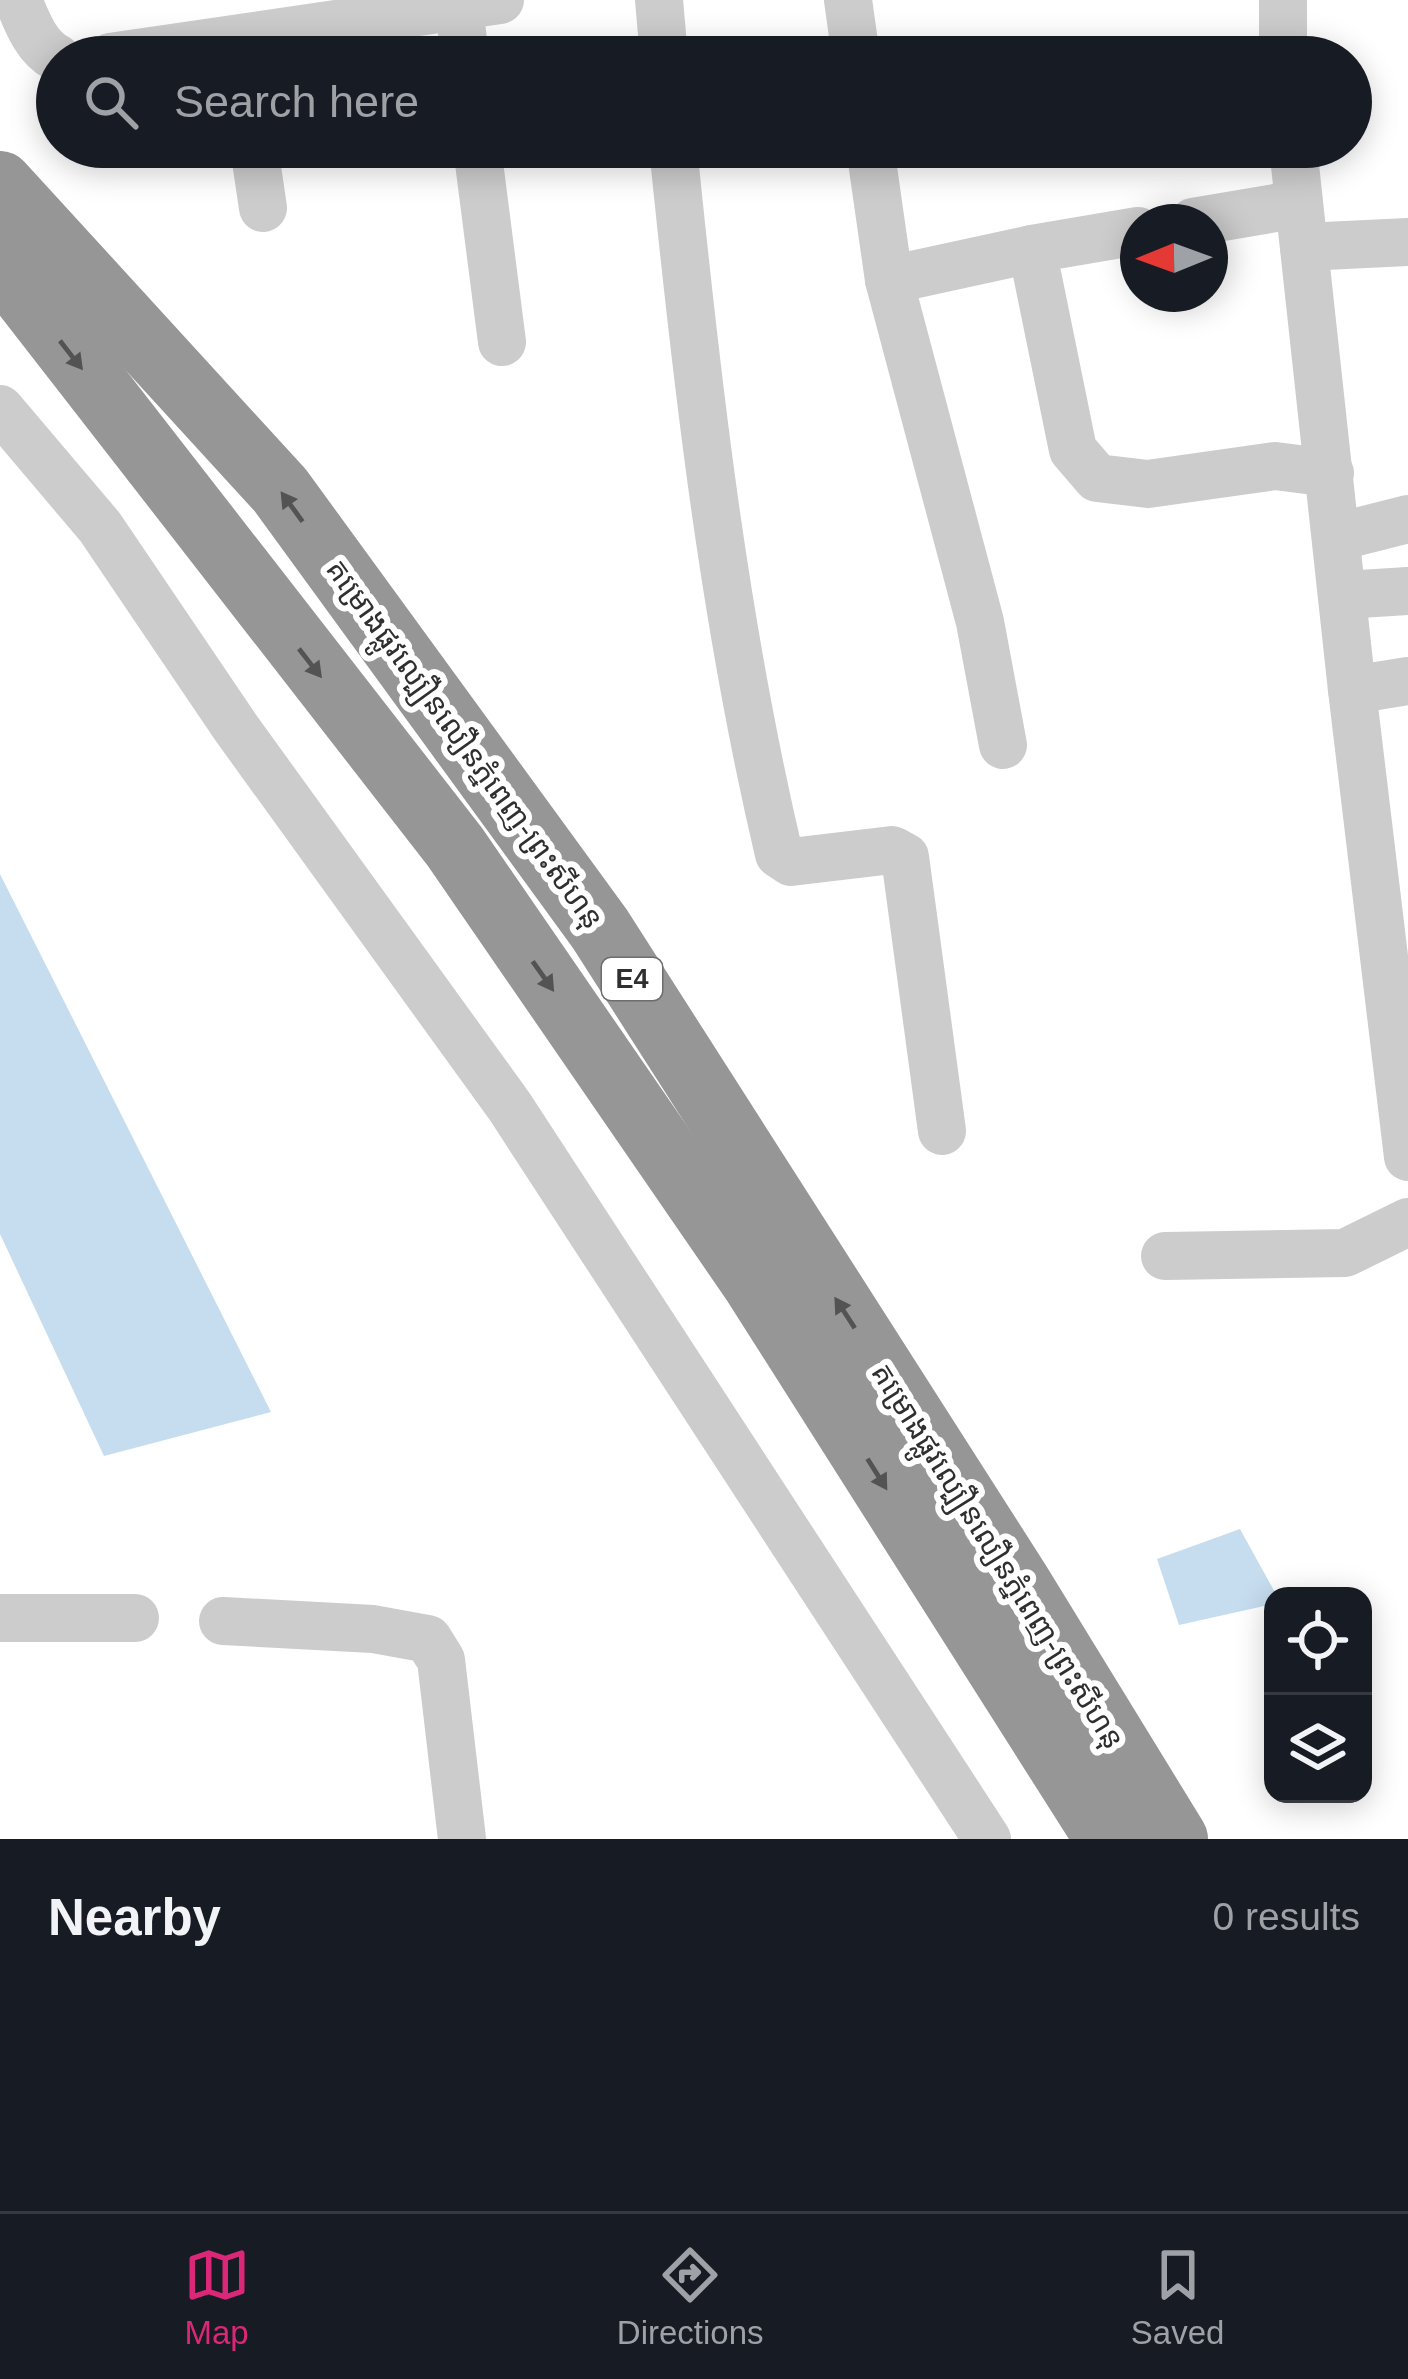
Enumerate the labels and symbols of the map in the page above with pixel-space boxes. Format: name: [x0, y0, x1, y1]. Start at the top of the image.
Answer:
north arrow: [1120, 204, 1228, 312]
one-way arrow: [59, 339, 83, 371]
one-way arrow: [281, 491, 304, 523]
street label: គម្រោងផ្លូវល្បឿនលឿនភ្នំពេញ-ព្រះសីហនុ: [312, 551, 613, 941]
one-way arrow: [297, 647, 322, 679]
road number: E4: [602, 958, 662, 1000]
one-way arrow: [531, 959, 554, 992]
one-way arrow: [835, 1296, 857, 1329]
street label: គម្រោងផ្លូវល្បឿនលឿនភ្នំពេញ-ព្រះសីហនុ: [857, 1356, 1133, 1760]
one-way arrow: [865, 1458, 887, 1491]

